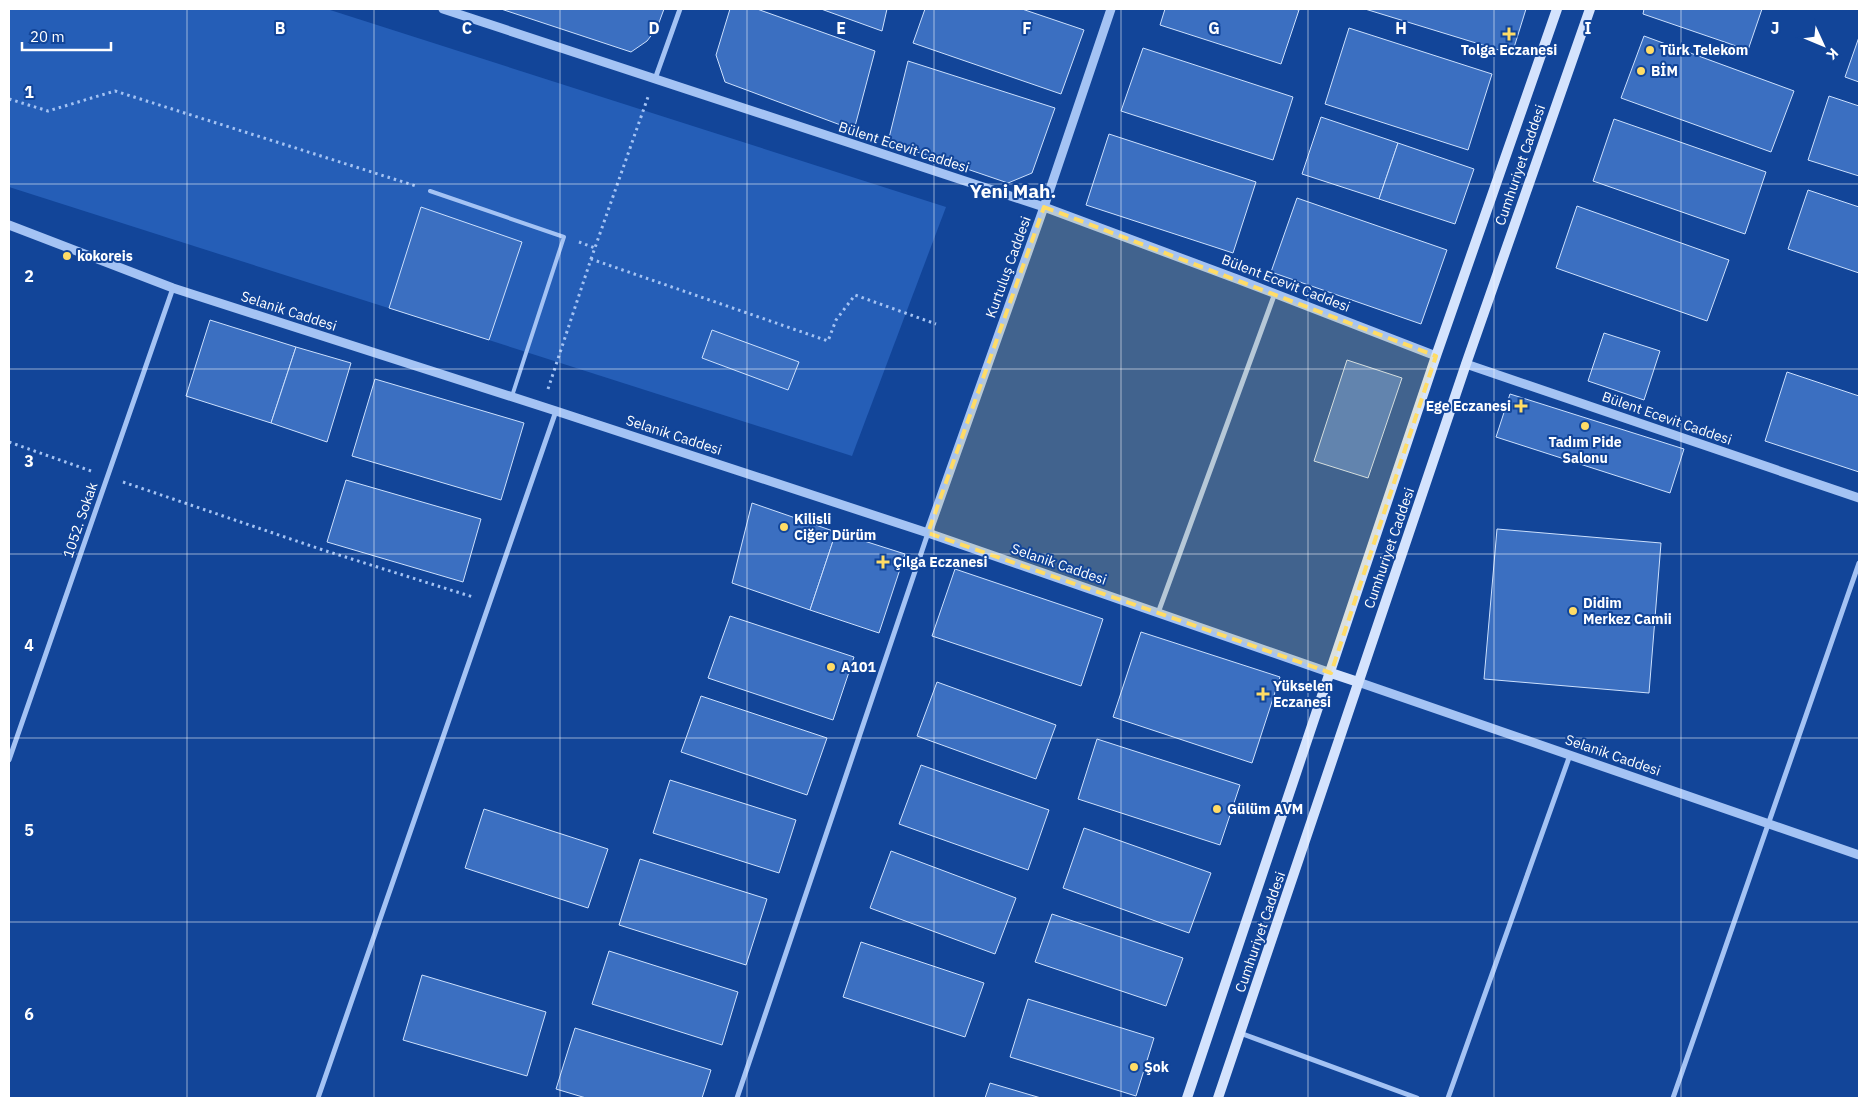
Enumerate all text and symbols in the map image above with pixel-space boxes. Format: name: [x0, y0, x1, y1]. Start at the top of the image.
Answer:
text: B: [275, 18, 286, 38]
text: C: [462, 18, 472, 38]
text: D: [648, 18, 660, 38]
text: E: [836, 18, 846, 38]
text: F: [1022, 18, 1032, 38]
text: G: [1208, 18, 1220, 38]
text: H: [1395, 18, 1407, 38]
text: I: [1585, 18, 1592, 38]
text: J: [1771, 18, 1779, 38]
scale bar: [22, 20, 111, 52]
north arrow: [1798, 20, 1848, 70]
text: 20 m: [30, 27, 65, 46]
marker: Tolga Eczanesi: [1503, 28, 1515, 40]
place label: Tolga Eczanesi: [1461, 41, 1557, 59]
place label: Türk Telekom: [1660, 41, 1748, 59]
marker: Türk Telekom: [1644, 44, 1656, 56]
text: K: [1822, 44, 1842, 64]
place label: BİM: [1651, 62, 1678, 80]
marker: BİM: [1635, 65, 1647, 77]
text: 1: [24, 82, 34, 102]
street label: Cumhuriyet Caddesi: [1491, 102, 1549, 228]
street label: Bülent Ecevit Caddesi: [836, 117, 972, 177]
district label: Yeni Mah.: [970, 179, 1056, 203]
street label: Kurtuluş Caddesi: [981, 214, 1035, 320]
place label: kokoreis: [77, 247, 133, 265]
marker: kokoreis: [61, 250, 73, 262]
street label: Bülent Ecevit Caddesi: [1219, 250, 1353, 316]
text: 2: [24, 266, 34, 286]
street label: Selanik Caddesi: [239, 287, 339, 335]
street label: Bülent Ecevit Caddesi: [1600, 387, 1734, 449]
place label: Ege Eczanesi: [1426, 397, 1511, 415]
marker: Ege Eczanesi: [1515, 400, 1527, 412]
street label: Selanik Caddesi: [624, 411, 724, 459]
marker: Tadım Pide Salonu: [1579, 420, 1591, 432]
place label: Tadım Pide Salonu: [1548, 433, 1622, 467]
text: 3: [24, 451, 34, 471]
street label: 1052. Sokak: [59, 479, 102, 560]
street label: Cumhuriyet Caddesi: [1360, 485, 1418, 611]
place label: Kilisli Ciğer Dürüm: [794, 510, 876, 544]
marker: Kilisli Ciğer Dürüm: [778, 521, 790, 533]
street label: Selanik Caddesi: [1009, 539, 1109, 589]
place label: Çılga Eczanesi: [893, 553, 987, 571]
marker: Çılga Eczanesi: [877, 556, 889, 568]
place label: Didim Merkez Camii: [1583, 594, 1672, 628]
marker: Didim Merkez Camii: [1567, 605, 1579, 617]
text: 4: [24, 635, 34, 655]
place label: A101: [841, 658, 876, 676]
marker: A101: [825, 661, 837, 673]
place label: Yükselen Eczanesi: [1273, 677, 1333, 711]
marker: Yükselen Eczanesi: [1257, 688, 1269, 700]
street label: Selanik Caddesi: [1563, 730, 1663, 780]
place label: Gülüm AVM: [1227, 800, 1303, 818]
marker: Gülüm AVM: [1211, 803, 1223, 815]
text: 5: [24, 820, 34, 840]
street label: Cumhuriyet Caddesi: [1231, 869, 1289, 995]
text: 6: [24, 1004, 34, 1024]
place label: Şok: [1144, 1058, 1170, 1076]
marker: Şok: [1128, 1061, 1140, 1073]

